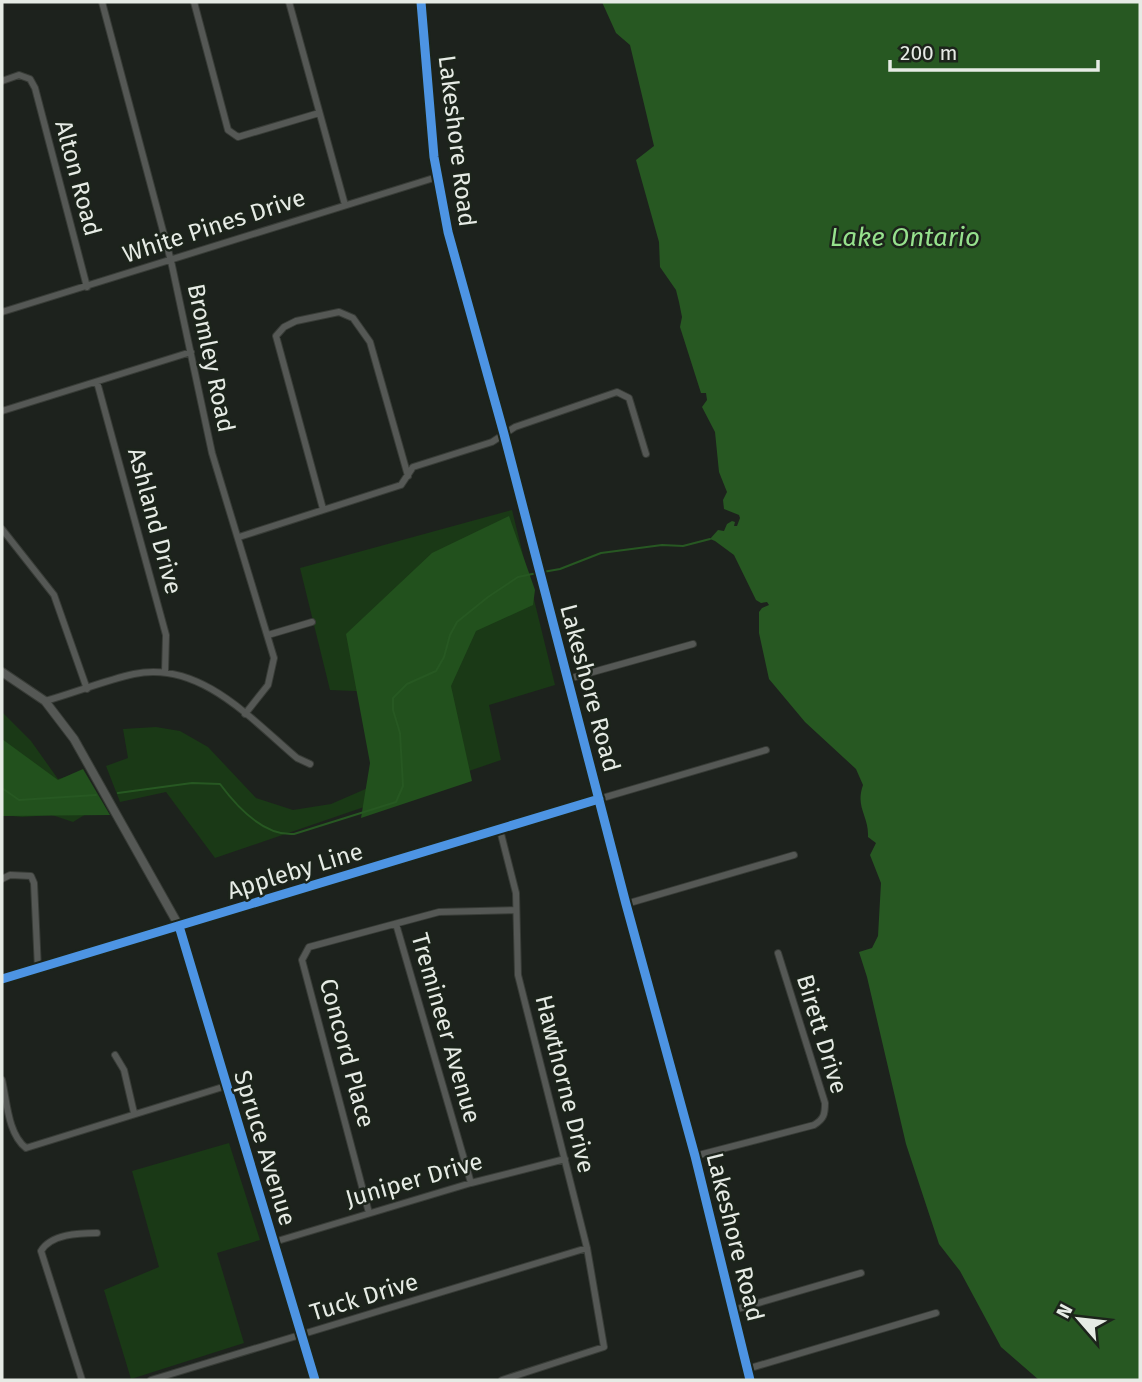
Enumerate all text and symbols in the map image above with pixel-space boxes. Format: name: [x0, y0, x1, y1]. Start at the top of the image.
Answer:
scale bar: [890, 28, 1098, 72]
text: 200 m: [900, 40, 957, 66]
street label: Lakeshore Road: [433, 54, 481, 228]
street label: Alton Road: [49, 117, 107, 239]
street label: White Pines Drive: [119, 183, 309, 269]
water label: Lake Ontario: [830, 222, 980, 253]
street label: Bromley Road: [182, 281, 240, 435]
street label: Ashland Drive: [122, 445, 188, 597]
street label: Lakeshore Road: [554, 601, 626, 775]
street label: Appleby Line: [224, 837, 366, 905]
street label: Tremineer Avenue: [406, 930, 486, 1126]
street label: Birett Drive: [791, 971, 853, 1097]
street label: Concord Place: [314, 975, 380, 1131]
street label: Hawthorne Drive: [529, 992, 601, 1176]
street label: Spruce Avenue: [228, 1067, 302, 1229]
street label: Juniper Drive: [342, 1147, 486, 1213]
street label: Lakeshore Road: [701, 1150, 769, 1324]
street label: Tuck Drive: [306, 1267, 422, 1327]
north arrow: [1044, 1284, 1114, 1354]
text: N: [1051, 1300, 1078, 1322]

